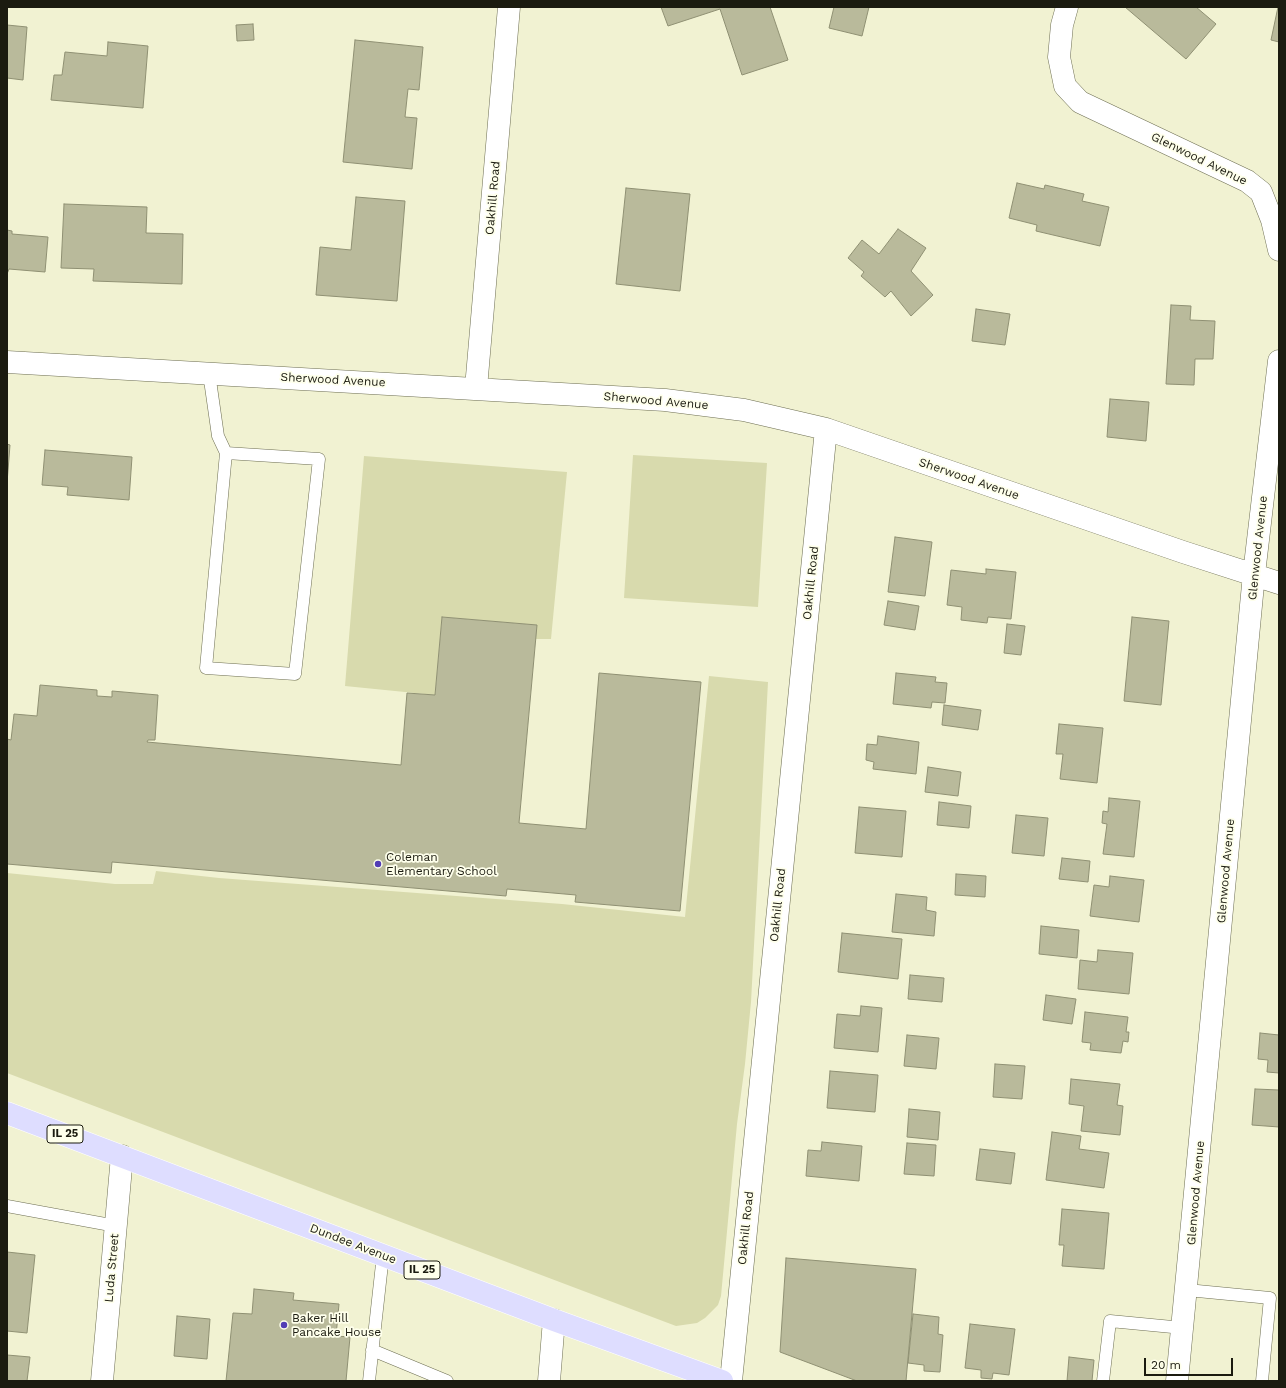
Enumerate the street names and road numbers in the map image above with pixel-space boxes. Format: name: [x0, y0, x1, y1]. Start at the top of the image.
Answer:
street label: Glenwood Avenue: [1149, 130, 1249, 188]
street label: Oakhill Road: [483, 161, 503, 235]
street label: Sherwood Avenue: [280, 370, 386, 390]
street label: Sherwood Avenue: [603, 389, 709, 413]
street label: Sherwood Avenue: [917, 455, 1021, 503]
street label: Glenwood Avenue: [1245, 495, 1271, 601]
street label: Oakhill Road: [800, 545, 822, 621]
street label: Glenwood Avenue: [1214, 818, 1238, 924]
street label: Oakhill Road: [767, 867, 789, 943]
road number: IL 25: [47, 1125, 83, 1143]
street label: Glenwood Avenue: [1184, 1140, 1208, 1246]
street label: Oakhill Road: [735, 1190, 757, 1266]
street label: Dundee Avenue: [308, 1221, 398, 1267]
street label: Luda Street: [102, 1233, 122, 1303]
road number: IL 25: [404, 1261, 440, 1279]

